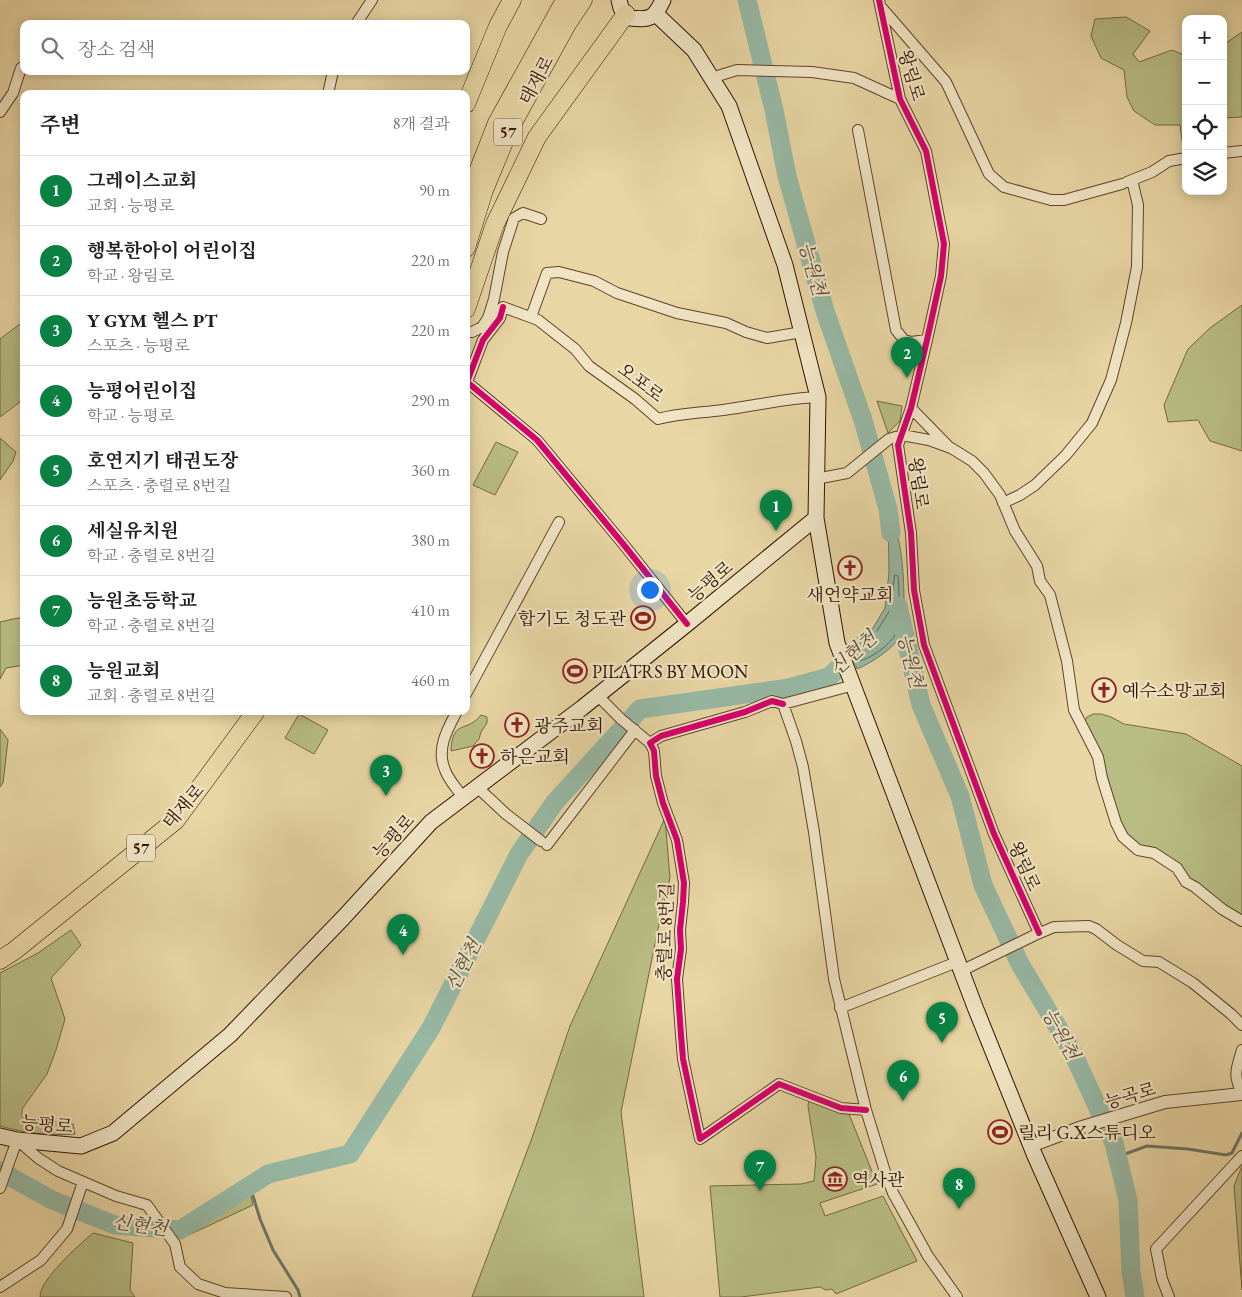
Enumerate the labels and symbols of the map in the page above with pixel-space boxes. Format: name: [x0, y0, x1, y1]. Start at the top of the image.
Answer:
street label: 왕림로: [894, 47, 930, 103]
street label: 태재로: [514, 52, 558, 108]
road number: 57: [494, 118, 522, 146]
water label: 능원천: [793, 239, 833, 300]
pin: 2: [891, 337, 923, 378]
street label: 오포로: [613, 357, 669, 407]
street label: 왕림로: [904, 456, 934, 510]
pin: 1: [760, 490, 792, 531]
street label: 능평로: [683, 555, 737, 607]
church icon: 새언약교회: [837, 555, 863, 581]
your location: [637, 577, 663, 603]
place label: 새언약교회: [807, 583, 893, 606]
sports icon: 합기도 청도관: [630, 605, 656, 631]
place label: 합기도 청도관: [518, 607, 627, 630]
water label: 신현천: [824, 624, 883, 681]
water label: 능원천: [892, 631, 930, 692]
sports icon: PILATRS BY MOON: [562, 658, 588, 684]
place label: PILATRS BY MOON: [592, 660, 749, 683]
church icon: 예수소망교회: [1091, 677, 1117, 703]
place label: 예수소망교회: [1122, 679, 1226, 702]
church icon: 광주교회: [504, 712, 530, 738]
place label: 광주교회: [534, 714, 604, 737]
church icon: 하은교회: [469, 743, 495, 769]
place label: 하은교회: [500, 745, 570, 768]
pin: 3: [370, 755, 402, 796]
street label: 태재로: [157, 779, 209, 833]
street label: 능평로: [367, 809, 419, 863]
road number: 57: [127, 834, 155, 861]
street label: 왕림로: [1004, 837, 1046, 895]
street label: 충렬로 8번길: [652, 882, 678, 982]
pin: 4: [387, 914, 419, 955]
water label: 신현천: [439, 933, 487, 995]
pin: 5: [926, 1002, 958, 1043]
water label: 능원천: [1037, 1004, 1086, 1066]
pin: 6: [887, 1060, 919, 1101]
street label: 능곡로: [1102, 1077, 1158, 1113]
street label: 능평로: [20, 1110, 74, 1138]
sports icon: 릴리 G.X스튜디오: [987, 1119, 1013, 1145]
place label: 릴리 G.X스튜디오: [1018, 1121, 1156, 1144]
pin: 7: [744, 1150, 776, 1191]
museum icon: 역사관: [822, 1166, 848, 1192]
place label: 역사관: [852, 1168, 905, 1191]
pin: 8: [943, 1168, 975, 1209]
water label: 신현천: [111, 1209, 171, 1241]

